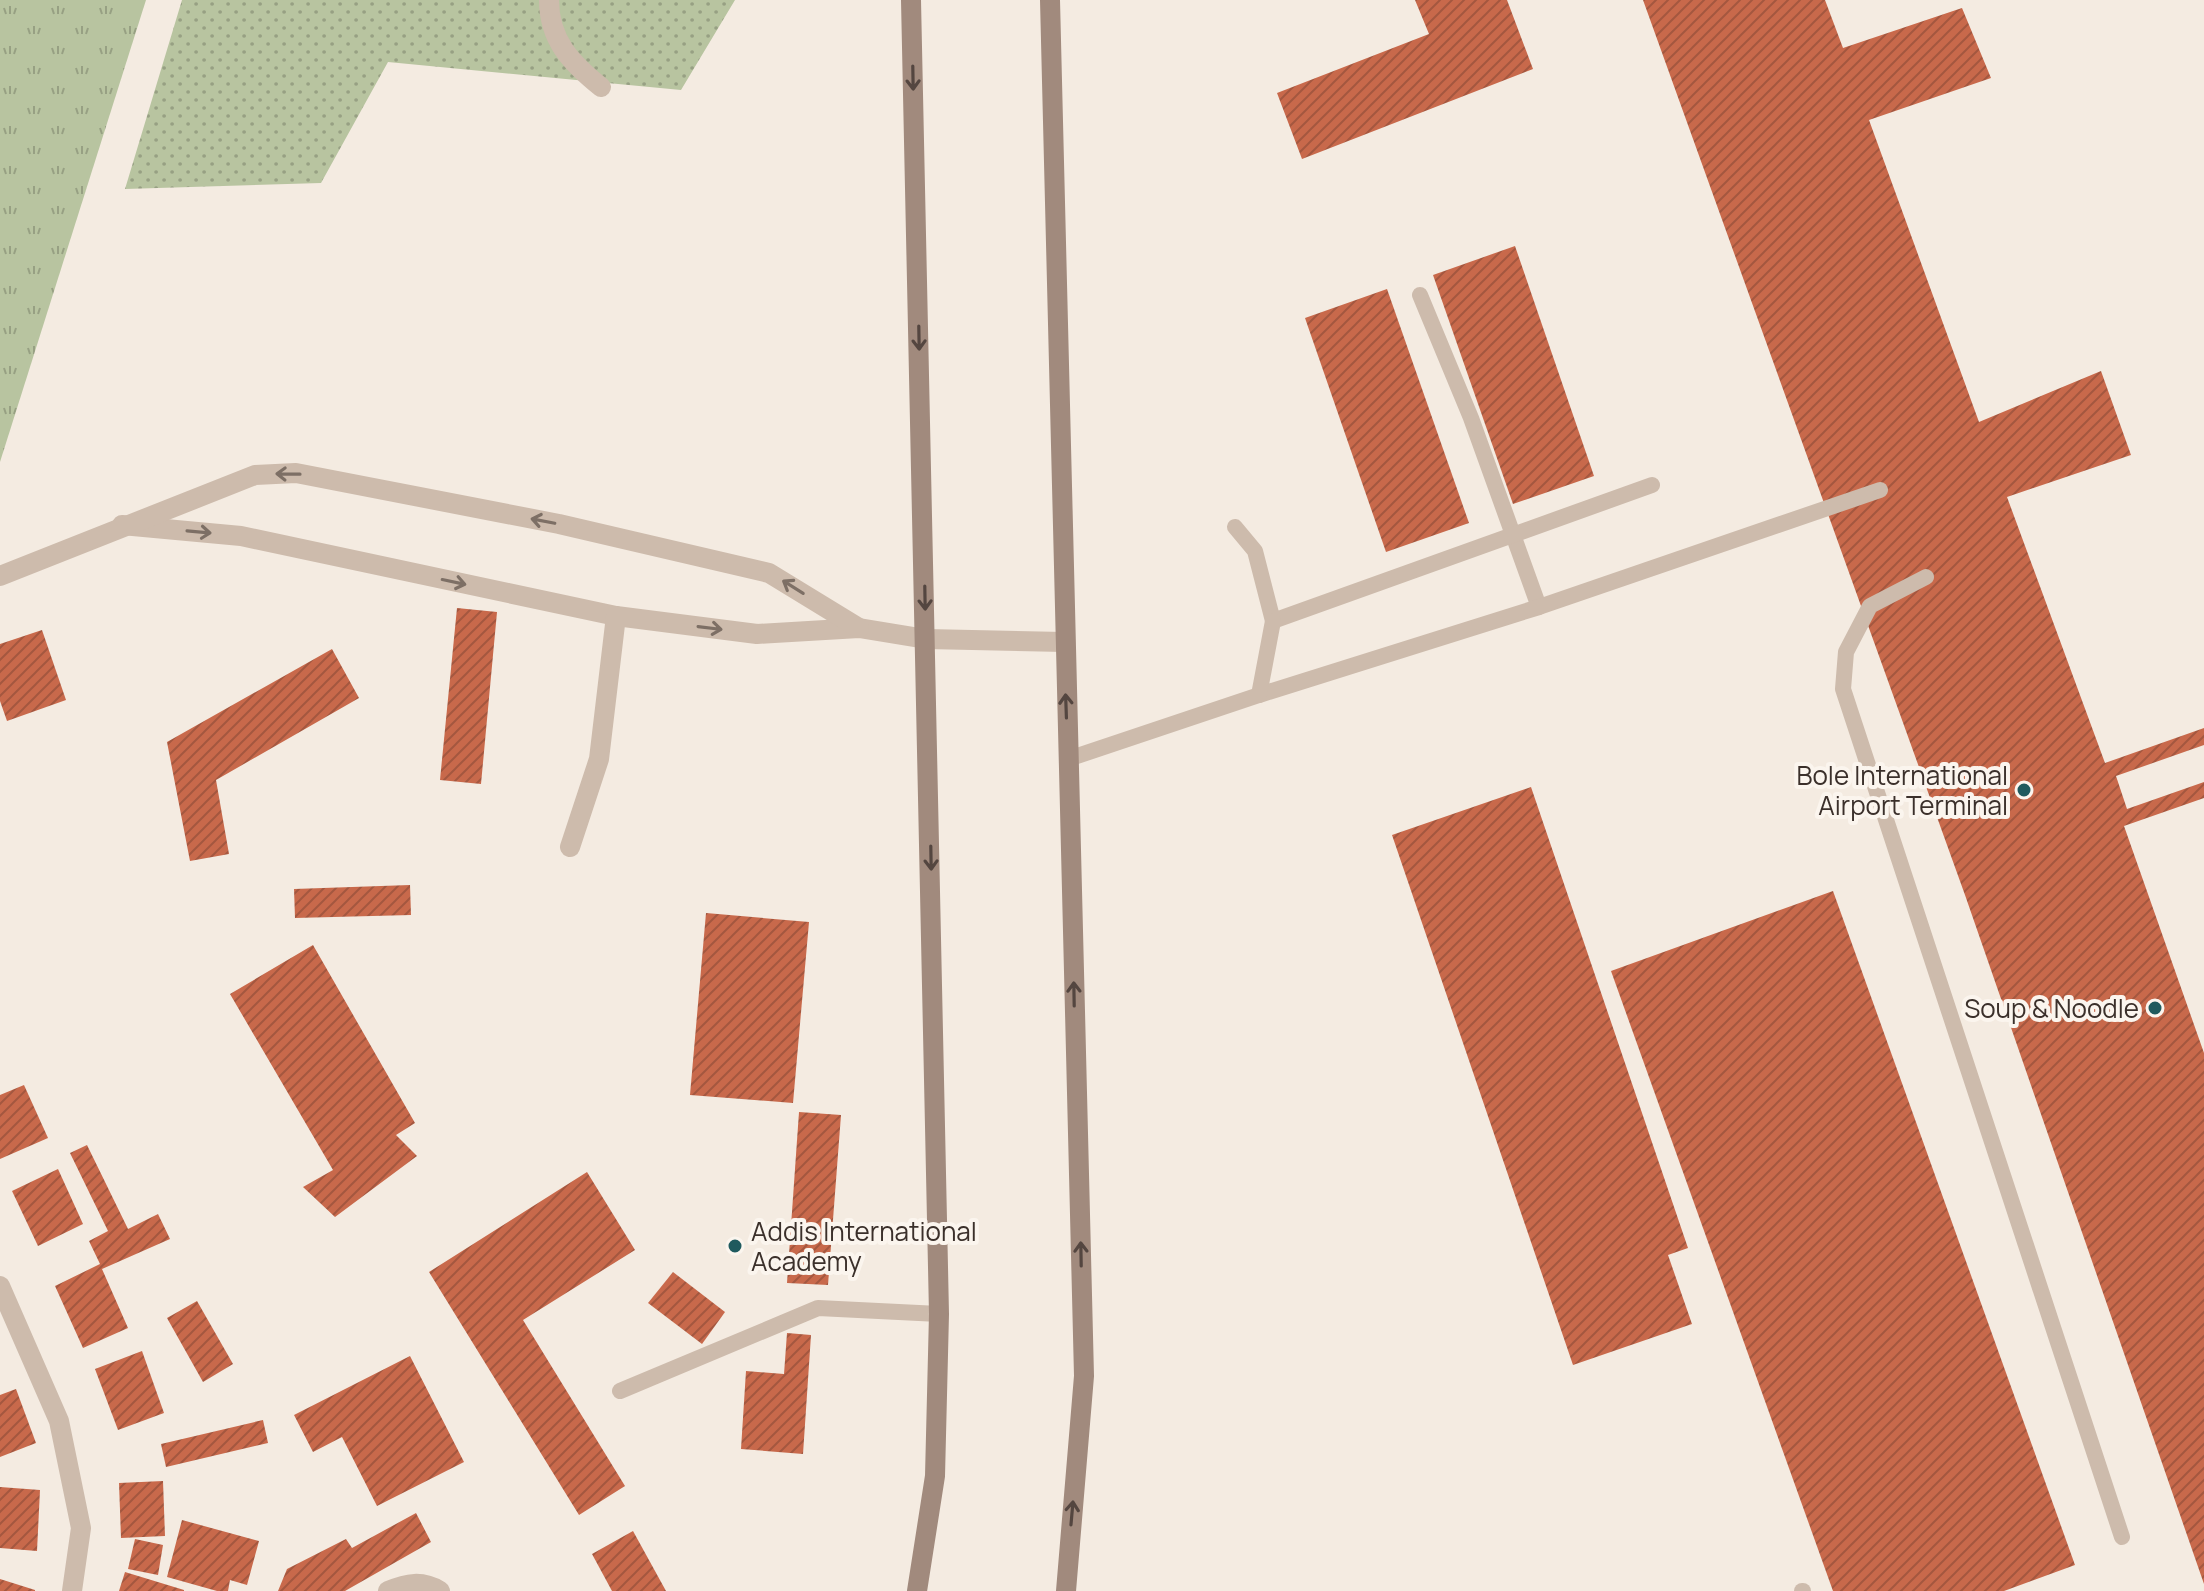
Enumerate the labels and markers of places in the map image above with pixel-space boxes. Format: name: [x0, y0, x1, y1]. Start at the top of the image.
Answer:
place label: Bole International Airport Terminal: [1797, 757, 2008, 823]
marker: Bole International Airport Terminal: [2015, 781, 2033, 799]
place label: Soup & Noodle: [1964, 990, 2139, 1026]
marker: Soup & Noodle: [2146, 999, 2164, 1017]
place label: Addis International Academy: [751, 1213, 977, 1279]
marker: Addis International Academy: [726, 1237, 744, 1255]

